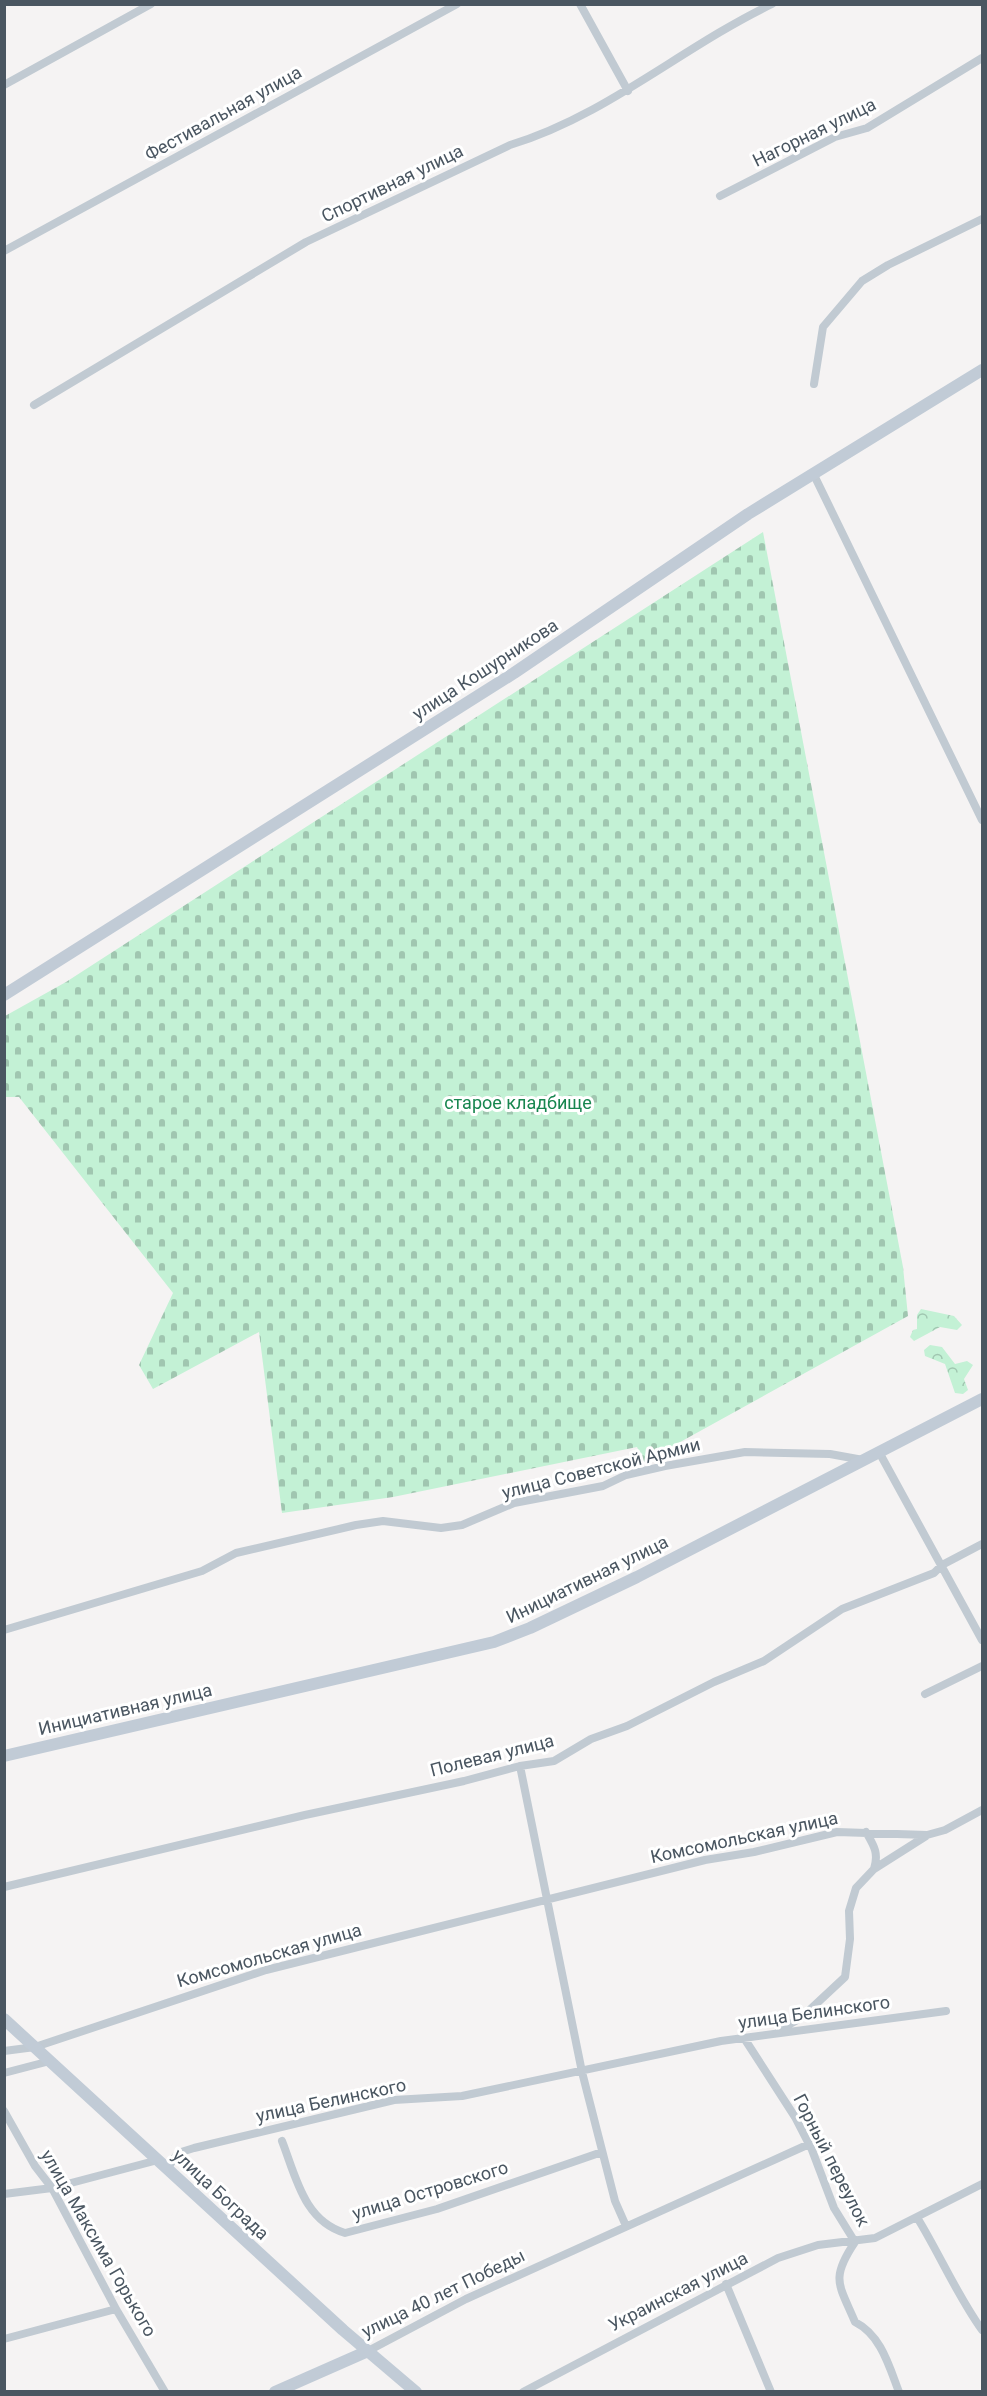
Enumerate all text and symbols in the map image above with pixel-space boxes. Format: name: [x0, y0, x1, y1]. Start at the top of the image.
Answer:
street label: Фестивальная улица: [141, 61, 305, 165]
street label: Нагорная улица: [749, 93, 879, 171]
street label: Спортивная улица: [318, 140, 466, 226]
street label: улица Кошурникова: [408, 614, 562, 724]
park label: старое кладбище: [444, 1092, 592, 1113]
street label: улица Советской Армии: [500, 1433, 702, 1503]
street label: Инициативная улица: [503, 1531, 671, 1627]
street label: Инициативная улица: [36, 1679, 214, 1739]
street label: Полевая улица: [428, 1729, 556, 1781]
street label: Комсомольская улица: [648, 1807, 840, 1867]
street label: Комсомольская улица: [174, 1919, 364, 1991]
street label: улица Белинского: [737, 1991, 891, 2033]
street label: улица Белинского: [254, 2074, 408, 2126]
street label: Горный переулок: [790, 2090, 875, 2230]
street label: улица Бограда: [169, 2144, 273, 2244]
street label: улица Максима Горького: [37, 2146, 161, 2340]
street label: улица Островского: [350, 2156, 510, 2224]
street label: улица 40 лет Победы: [358, 2244, 528, 2342]
street label: Украинская улица: [605, 2247, 751, 2335]

